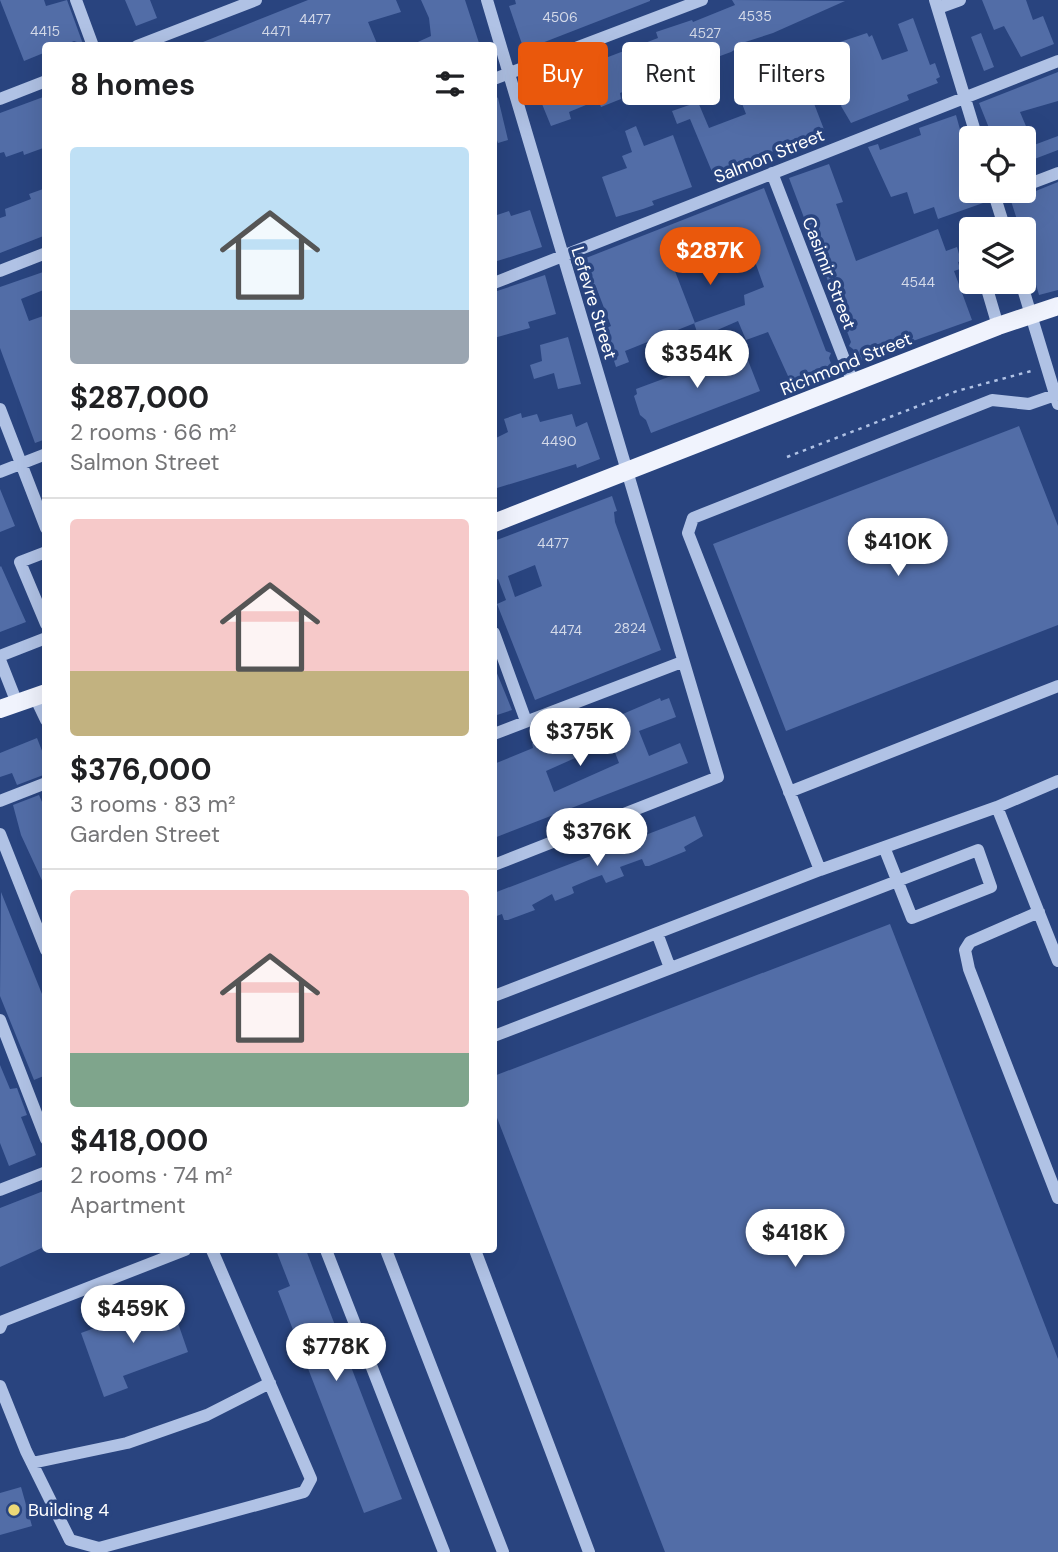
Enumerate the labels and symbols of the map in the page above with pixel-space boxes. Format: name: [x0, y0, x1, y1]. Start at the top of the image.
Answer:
house number: 4535: [738, 7, 772, 25]
house number: 4506: [542, 8, 578, 26]
house number: 4477: [299, 10, 331, 28]
house number: 4415: [30, 22, 60, 40]
house number: 4471: [262, 22, 290, 40]
house number: 4527: [689, 24, 721, 42]
street label: Salmon Street: [710, 123, 828, 189]
street label: Casimir Street: [796, 213, 862, 333]
pin: $287K: [661, 228, 759, 287]
street label: Lefevre Street: [565, 244, 623, 362]
house number: 4544: [901, 273, 936, 291]
street label: Richmond Street: [777, 327, 915, 401]
pin: $354K: [648, 330, 746, 390]
house number: 4490: [541, 432, 577, 450]
pin: $410K: [849, 518, 947, 578]
house number: 4477: [537, 534, 569, 552]
house number: 2824: [614, 619, 647, 637]
house number: 4474: [550, 621, 583, 639]
pin: $375K: [531, 708, 629, 768]
pin: $376K: [548, 808, 646, 868]
pin: $418K: [746, 1210, 844, 1269]
pin: $459K: [84, 1286, 182, 1345]
pin: $778K: [287, 1324, 385, 1383]
place label: Building 4: [28, 1498, 109, 1522]
marker: Building 4: [6, 1502, 22, 1518]

